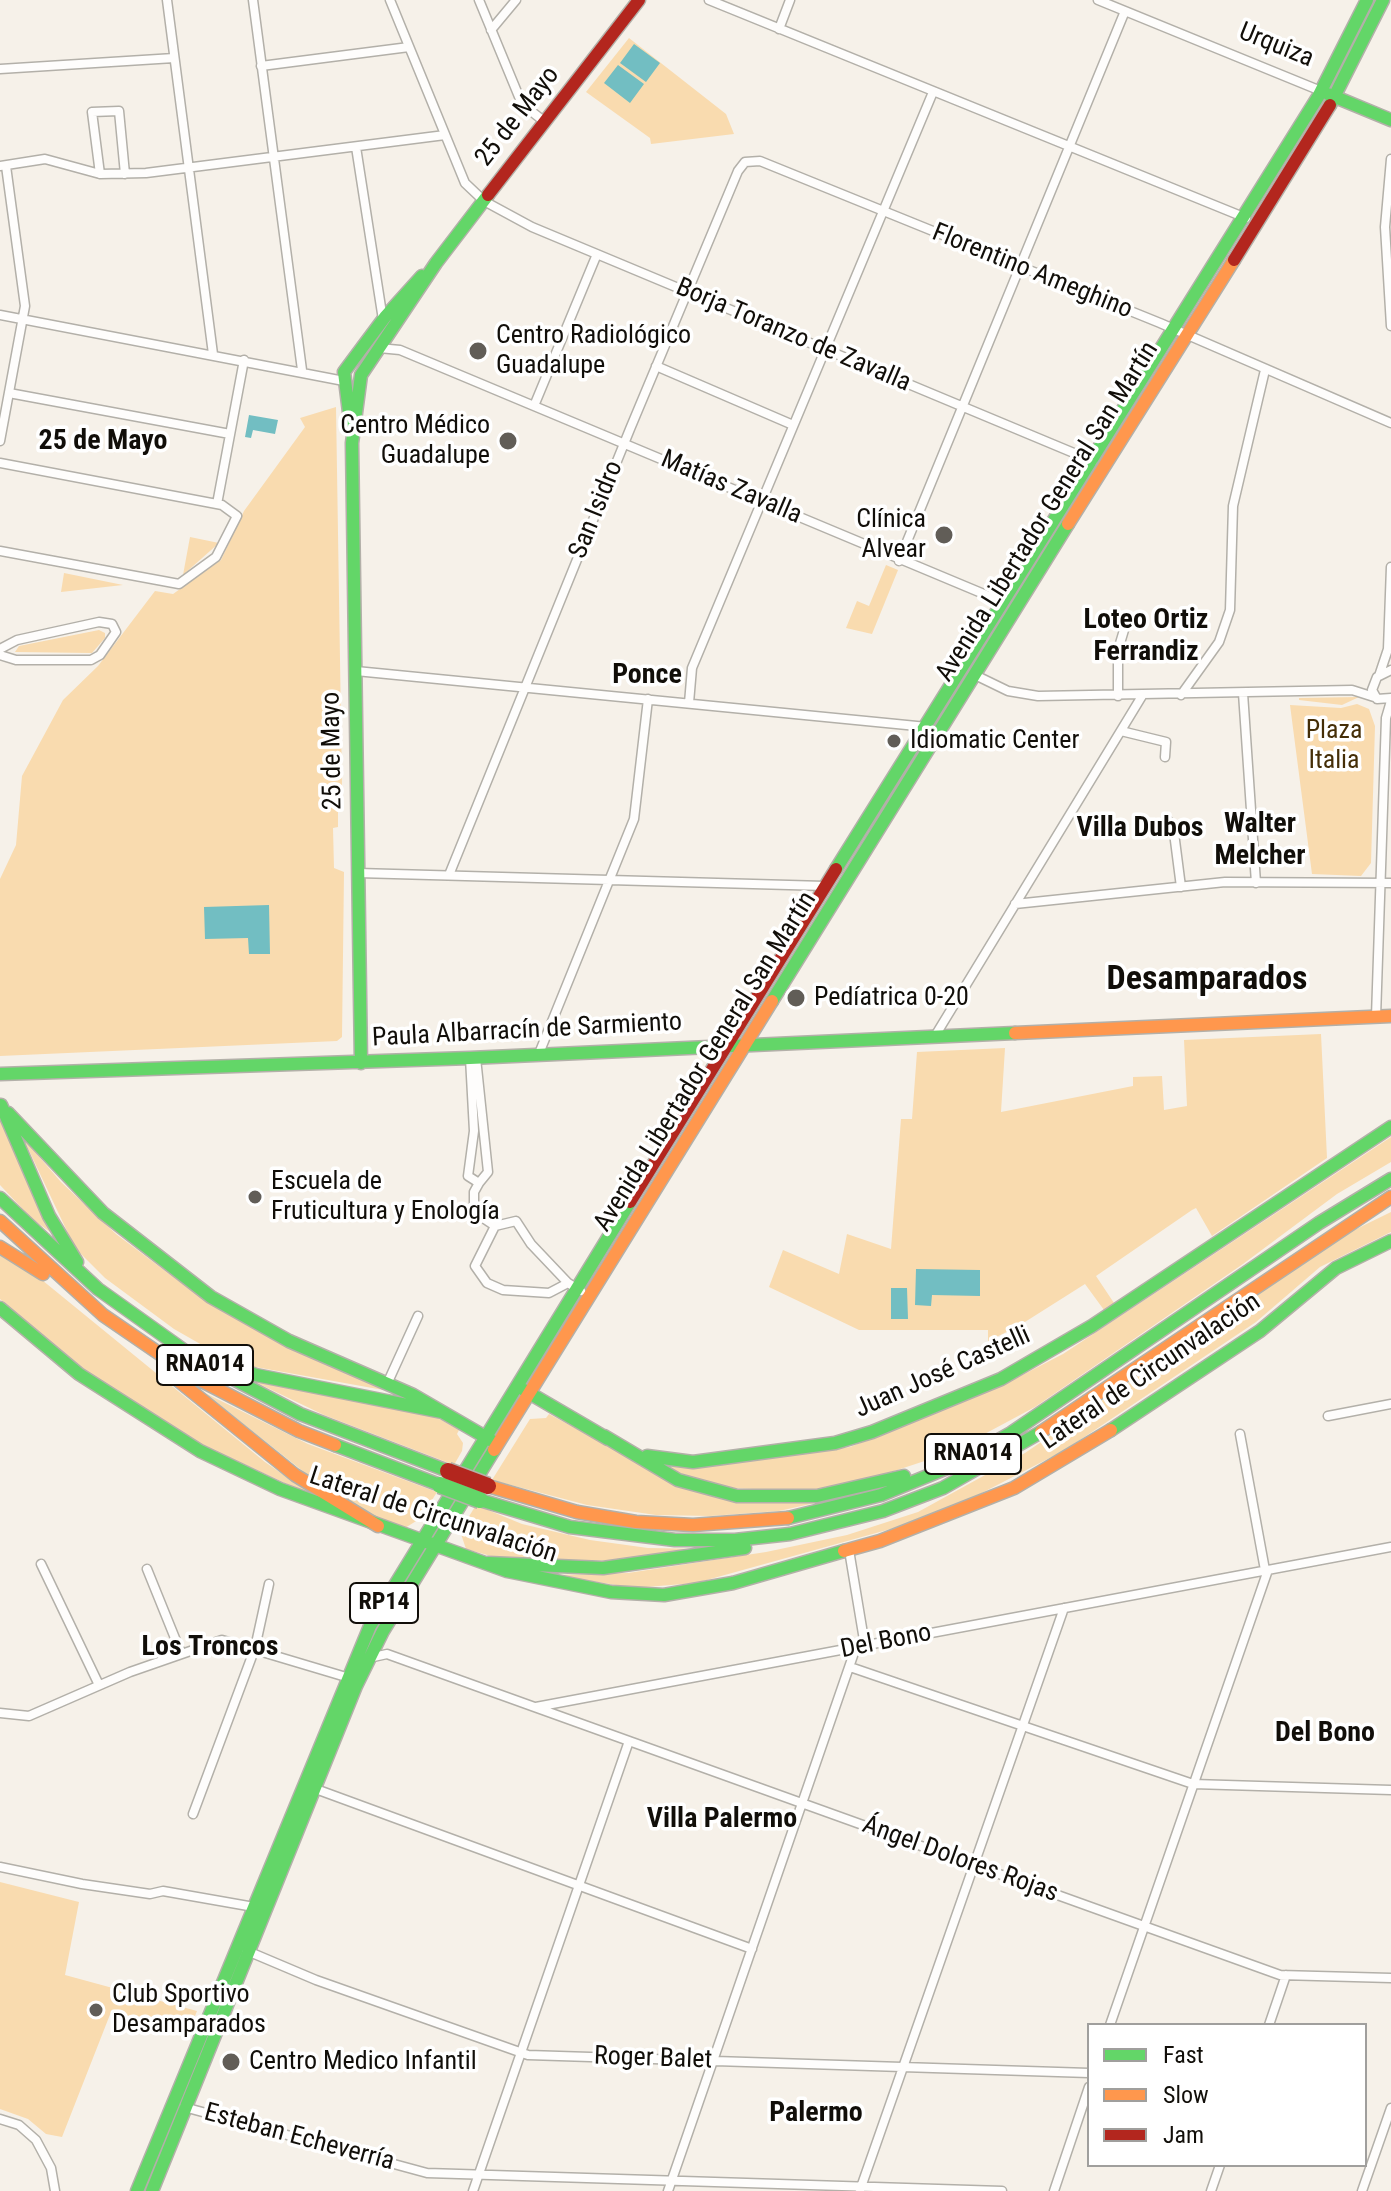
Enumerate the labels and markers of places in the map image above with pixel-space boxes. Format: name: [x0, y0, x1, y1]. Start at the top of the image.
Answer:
place label: Centro Radiológico Guadalupe: [496, 320, 691, 382]
marker: Centro Radiológico Guadalupe: [467, 340, 489, 362]
place label: Centro Médico Guadalupe: [340, 410, 490, 472]
marker: Centro Médico Guadalupe: [497, 430, 519, 452]
place label: Clínica Alvear: [856, 504, 926, 566]
marker: Clínica Alvear: [933, 524, 955, 546]
place label: Idiomatic Center: [910, 725, 1079, 757]
marker: Idiomatic Center: [885, 732, 903, 750]
place label: Pedíatrica 0-20: [814, 982, 969, 1014]
marker: Pedíatrica 0-20: [785, 987, 807, 1009]
place label: Escuela de Fruticultura y Enología: [271, 1166, 500, 1228]
marker: Escuela de Fruticultura y Enología: [246, 1188, 264, 1206]
place label: Club Sportivo Desamparados: [112, 1979, 266, 2040]
marker: Club Sportivo Desamparados: [87, 2001, 105, 2019]
place label: Centro Medico Infantil: [249, 2046, 477, 2078]
marker: Centro Medico Infantil: [220, 2051, 242, 2073]

